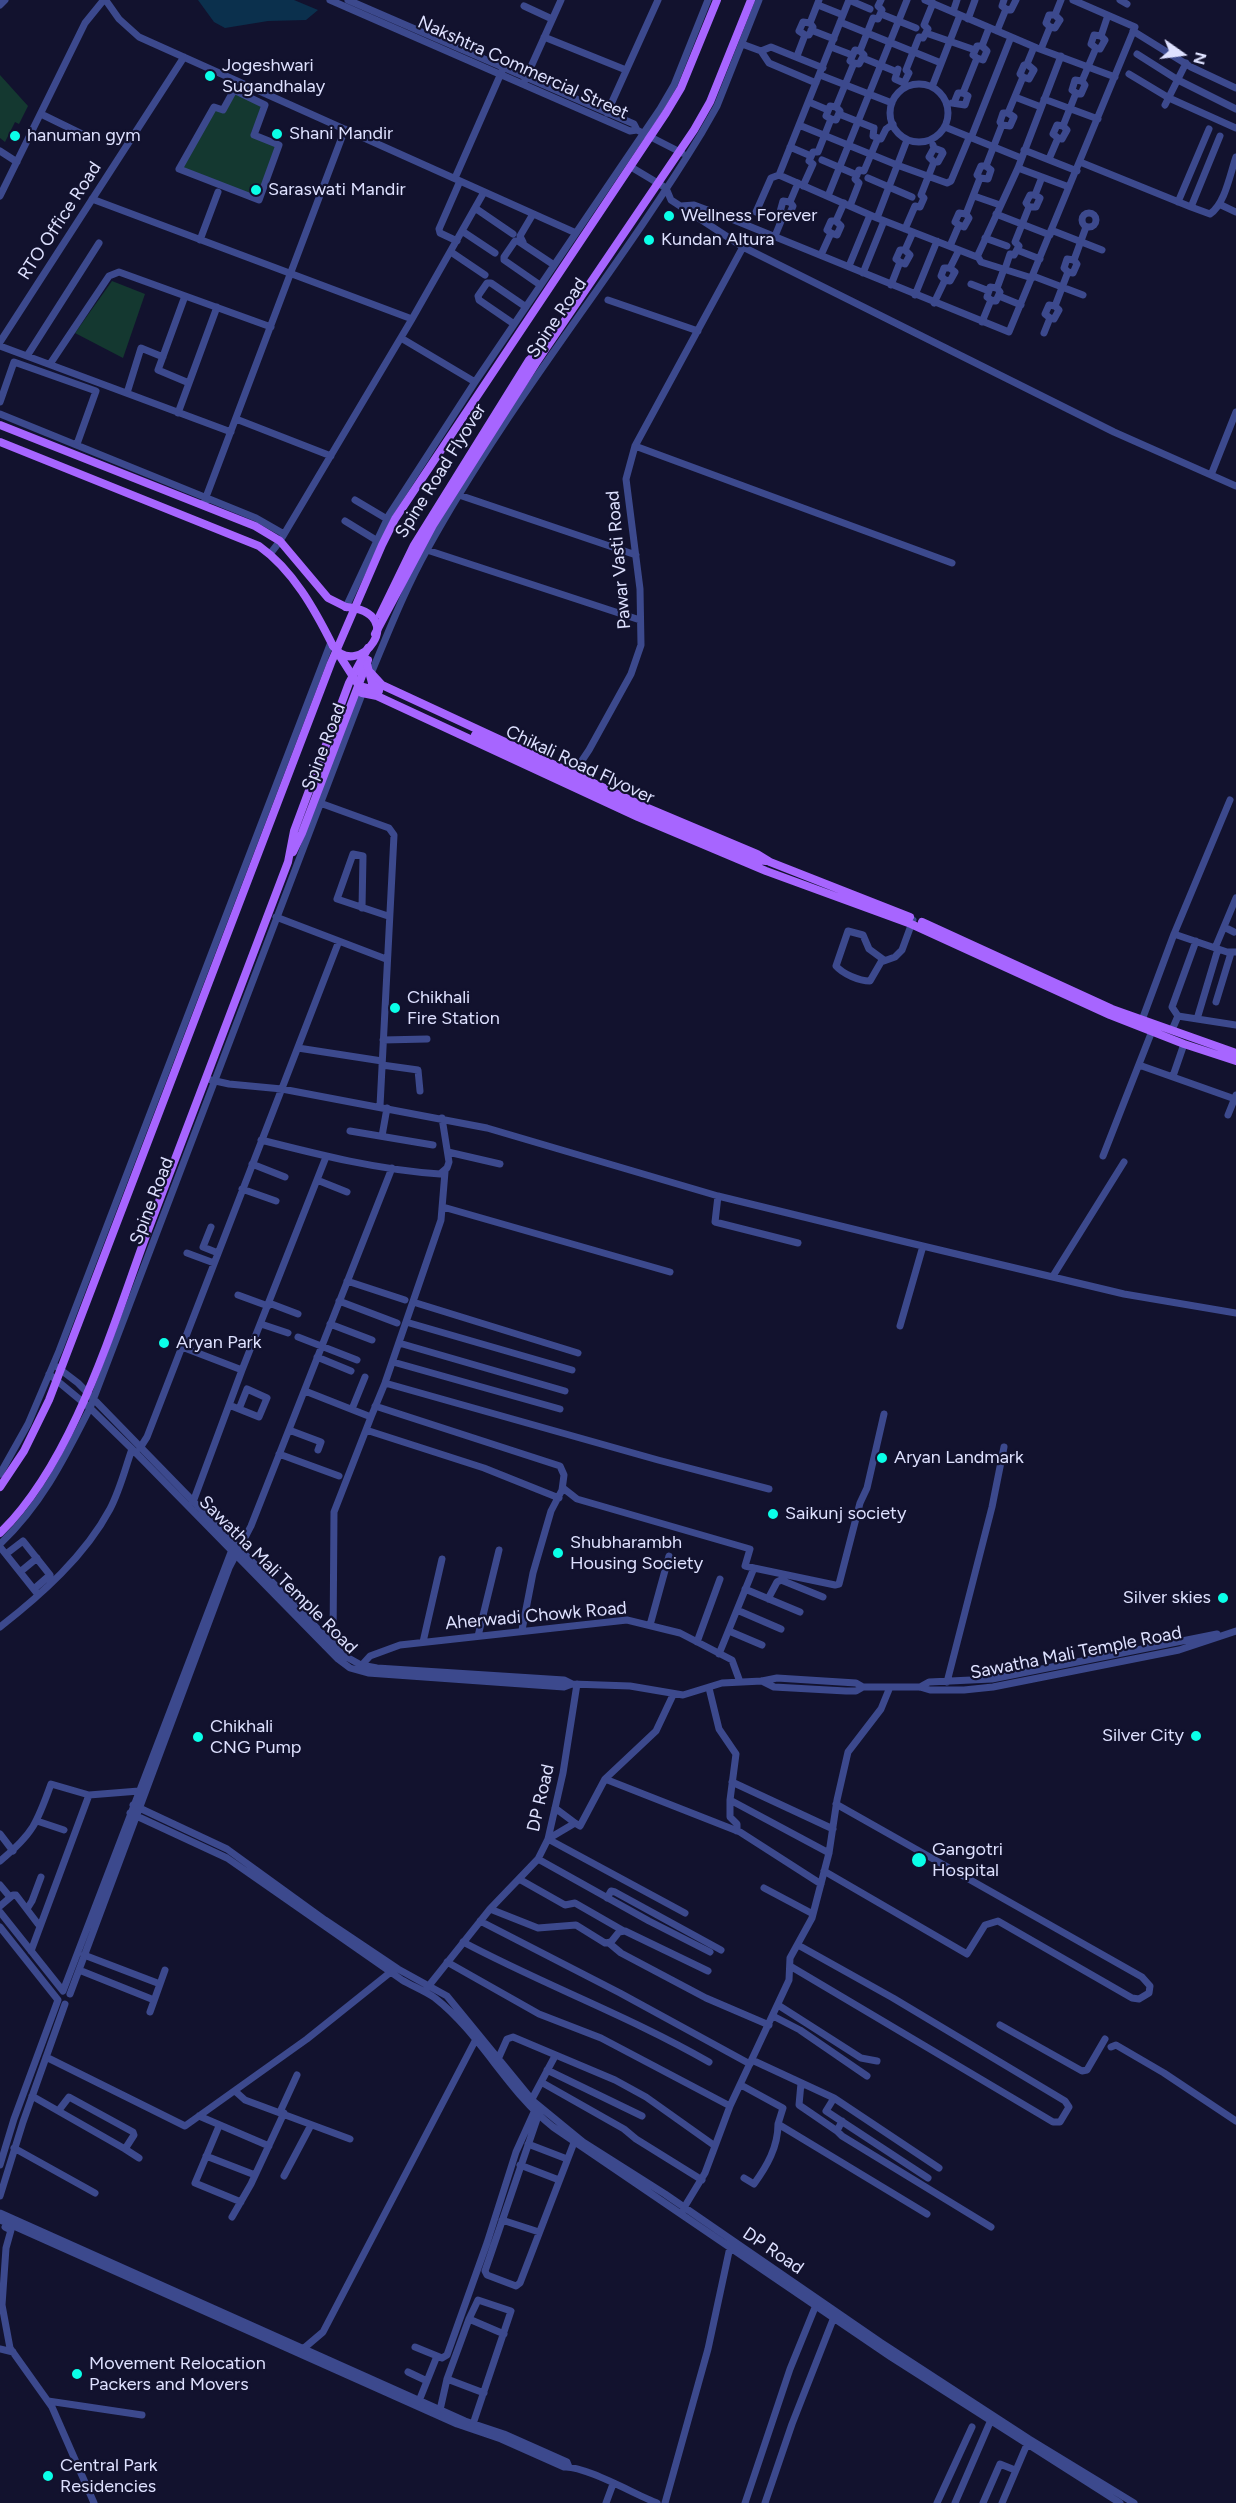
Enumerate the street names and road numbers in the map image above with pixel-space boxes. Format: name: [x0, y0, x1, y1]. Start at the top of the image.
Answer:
street label: Nakshtra Commercial Street: [414, 12, 632, 124]
street label: RTO Office Road: [14, 158, 106, 284]
street label: Spine Road: [522, 274, 592, 362]
street label: Spine Road Flyover: [391, 400, 491, 542]
street label: Pawar Vasti Road: [602, 490, 636, 630]
street label: Spine Road: [298, 700, 350, 794]
street label: Chikali Road Flyover: [502, 721, 658, 809]
street label: Spine Road: [126, 1154, 178, 1248]
street label: Sawatha Mali Temple Road: [194, 1491, 362, 1659]
street label: Aherwadi Chowk Road: [444, 1597, 628, 1635]
street label: Sawatha Mali Temple Road: [968, 1622, 1184, 1684]
street label: DP Road: [523, 1762, 559, 1834]
street label: DP Road: [738, 2223, 808, 2279]

